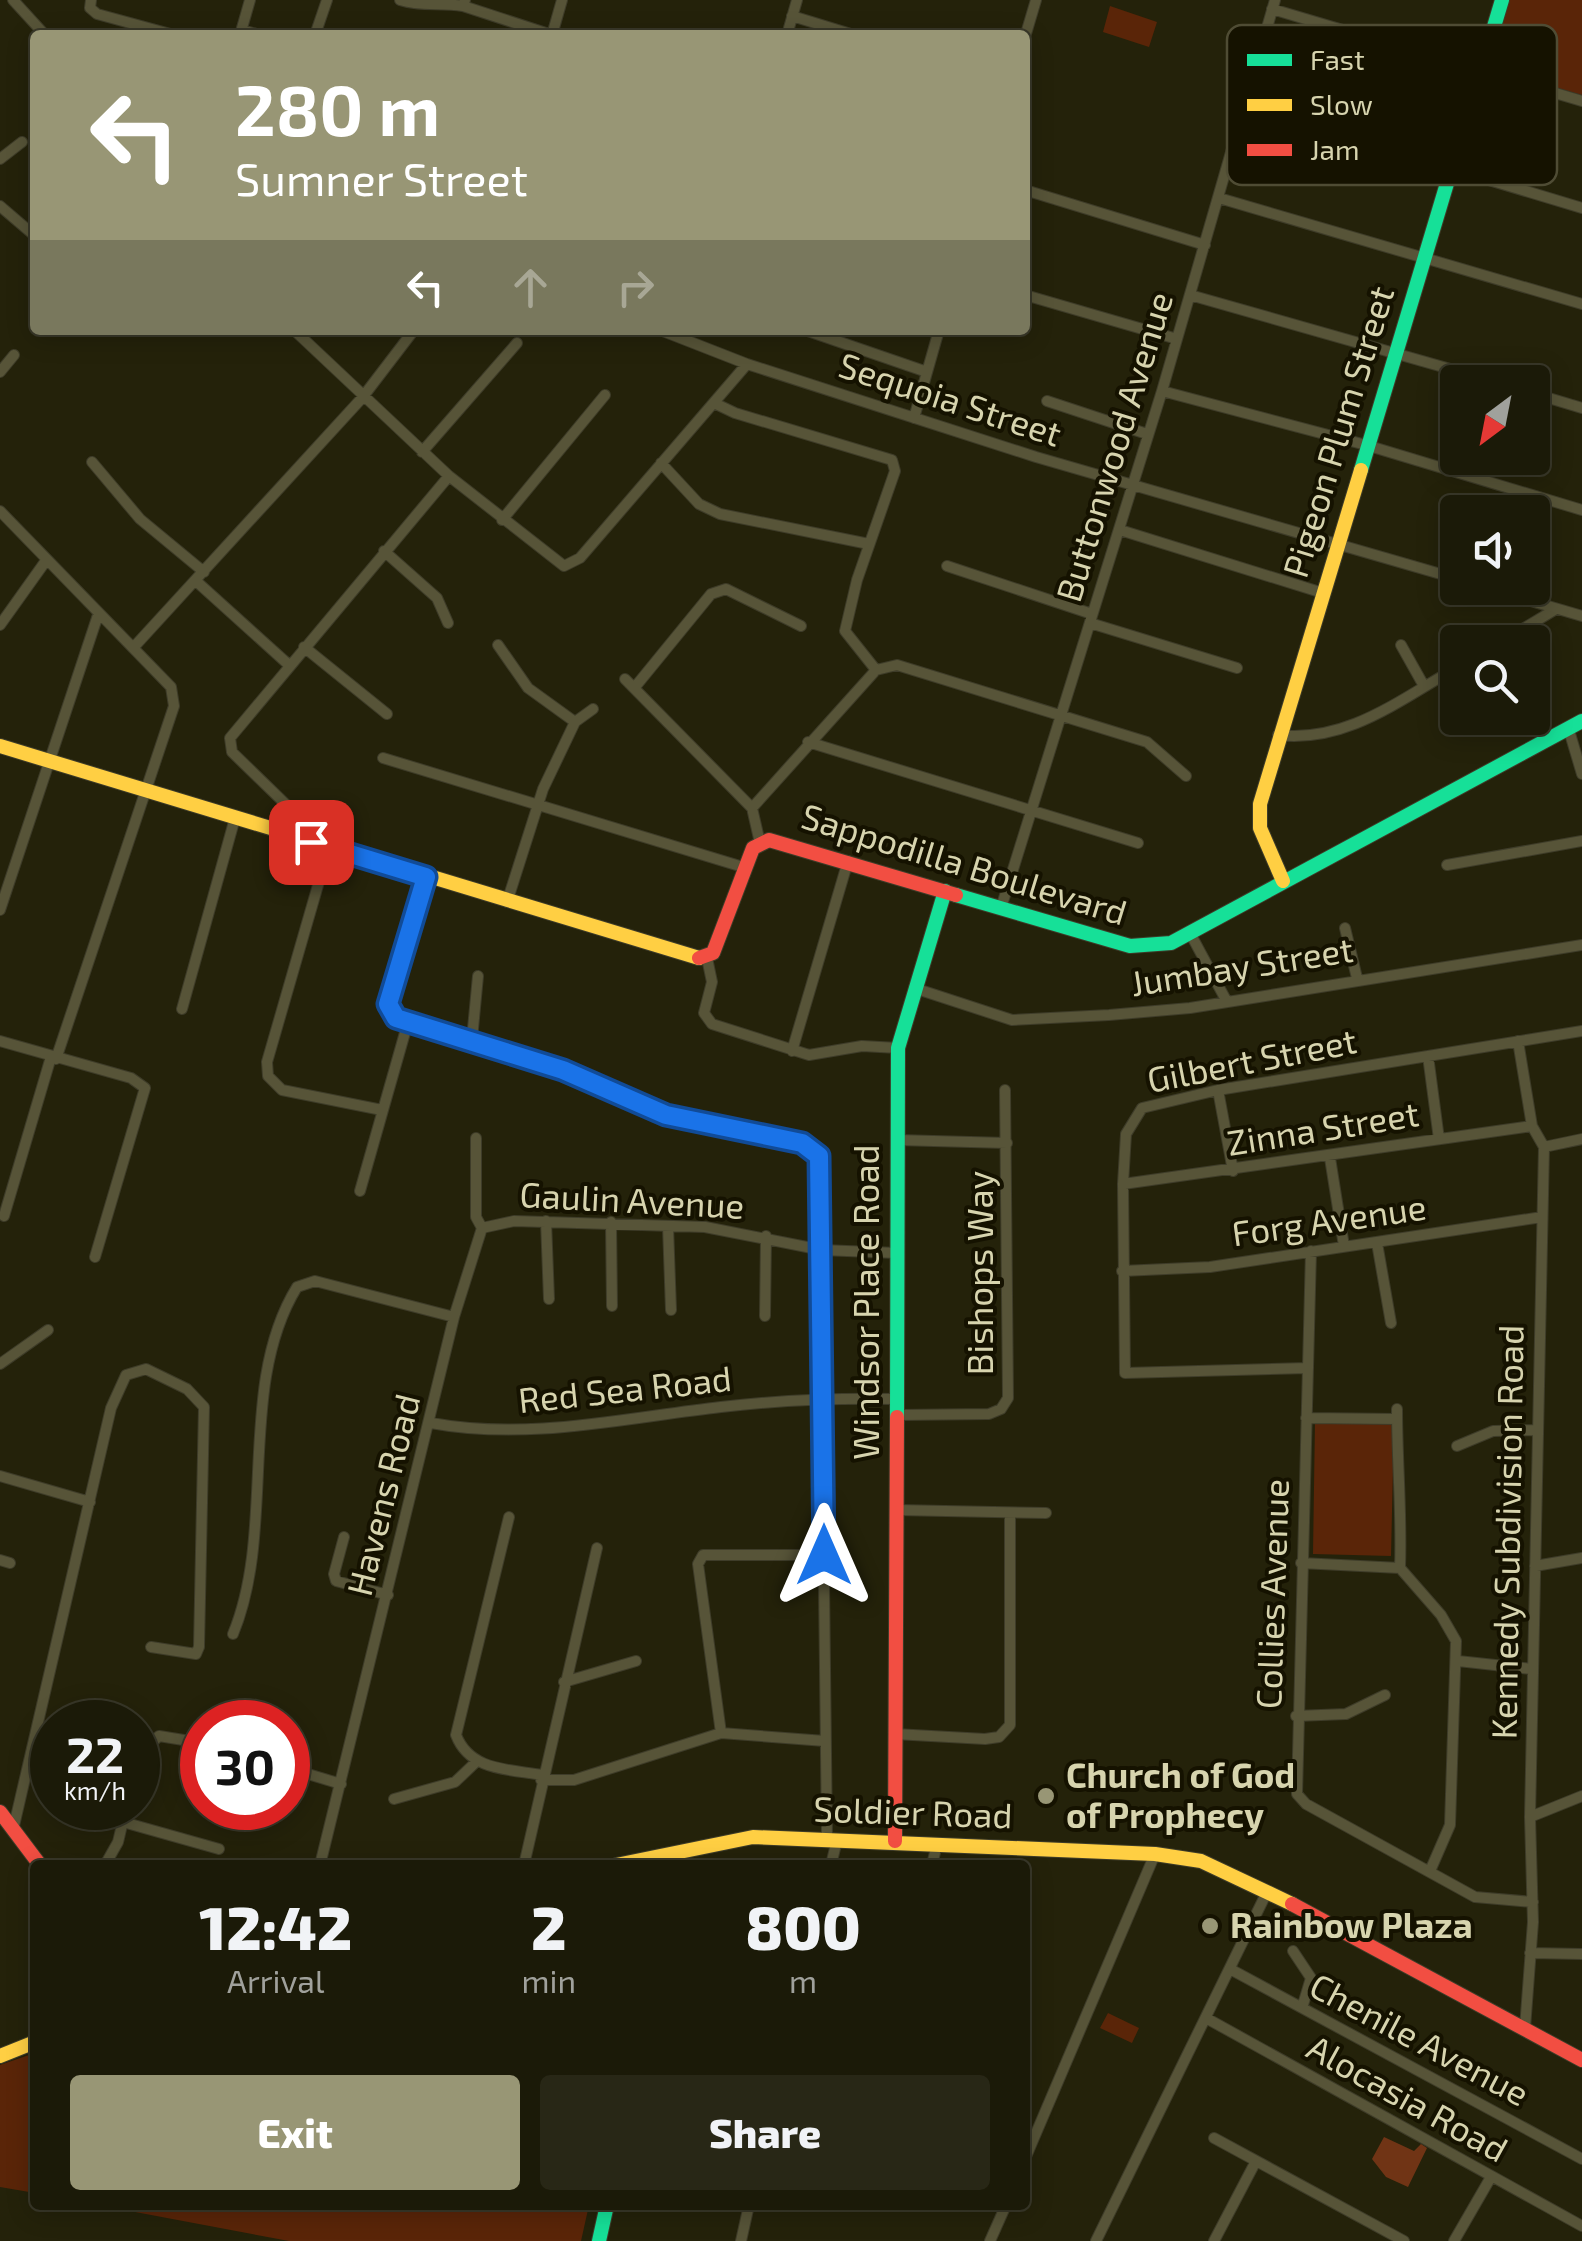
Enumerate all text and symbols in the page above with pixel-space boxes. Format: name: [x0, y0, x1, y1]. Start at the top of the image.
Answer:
legend: [1227, 25, 1557, 185]
text: Fast: [1310, 42, 1365, 76]
text: 280 m: [235, 66, 440, 150]
icon: left: [70, 70, 200, 200]
text: Slow: [1310, 87, 1373, 121]
text: Jam: [1310, 132, 1359, 166]
text: Sumner Street: [235, 151, 528, 205]
icon: left: [398, 260, 453, 315]
icon: ahead: [503, 260, 558, 315]
icon: right: [608, 260, 663, 315]
street label: Pigeon Plum Street: [1273, 281, 1401, 582]
street label: Buttonwood Avenue: [1046, 287, 1180, 606]
street label: Sequoia Street: [834, 342, 1067, 454]
north arrow: [1440, 365, 1550, 475]
map controls: [1440, 365, 1550, 735]
button: sound: [1440, 495, 1550, 605]
button: search: [1440, 625, 1550, 735]
street label: Sappodilla Boulevard: [797, 794, 1132, 933]
pin: [269, 800, 354, 885]
icon: arrive: [284, 815, 339, 870]
street label: Jumbay Street: [1128, 927, 1356, 1003]
street label: Gilbert Street: [1143, 1018, 1360, 1100]
street label: Zinna Street: [1224, 1091, 1422, 1163]
street label: Windsor Place Road: [844, 1144, 886, 1460]
street label: Bishops Way: [958, 1171, 1000, 1375]
street label: Gaulin Avenue: [519, 1172, 745, 1226]
street label: Forg Avenue: [1229, 1185, 1429, 1253]
street label: Kennedy Subdivision Road: [1481, 1324, 1531, 1740]
street label: Red Sea Road: [516, 1356, 733, 1420]
street label: Havens Road: [337, 1389, 427, 1600]
street label: Collies Avenue: [1246, 1478, 1296, 1710]
position arrow: [772, 1503, 876, 1607]
speed limit sign: 30: [180, 1700, 310, 1830]
text: 22: [66, 1723, 124, 1783]
place label: Church of God of Prophecy: [1066, 1753, 1295, 1836]
text: km/h: [64, 1775, 126, 1805]
marker: Church of God of Prophecy: [1035, 1785, 1057, 1807]
street label: Soldier Road: [813, 1787, 1013, 1835]
text: 12:42: [199, 1890, 352, 1962]
text: 2: [531, 1890, 566, 1962]
text: 800: [745, 1890, 861, 1962]
place label: Rainbow Plaza: [1230, 1903, 1473, 1945]
marker: Rainbow Plaza: [1199, 1915, 1221, 1937]
text: Arrival: [227, 1961, 324, 1999]
text: min: [521, 1961, 576, 1999]
text: m: [789, 1961, 817, 1999]
street label: Chenile Avenue: [1303, 1963, 1536, 2113]
street label: Alocasia Road: [1301, 2025, 1515, 2170]
button: Exit: [70, 2075, 520, 2190]
button: Share: [540, 2075, 990, 2190]

